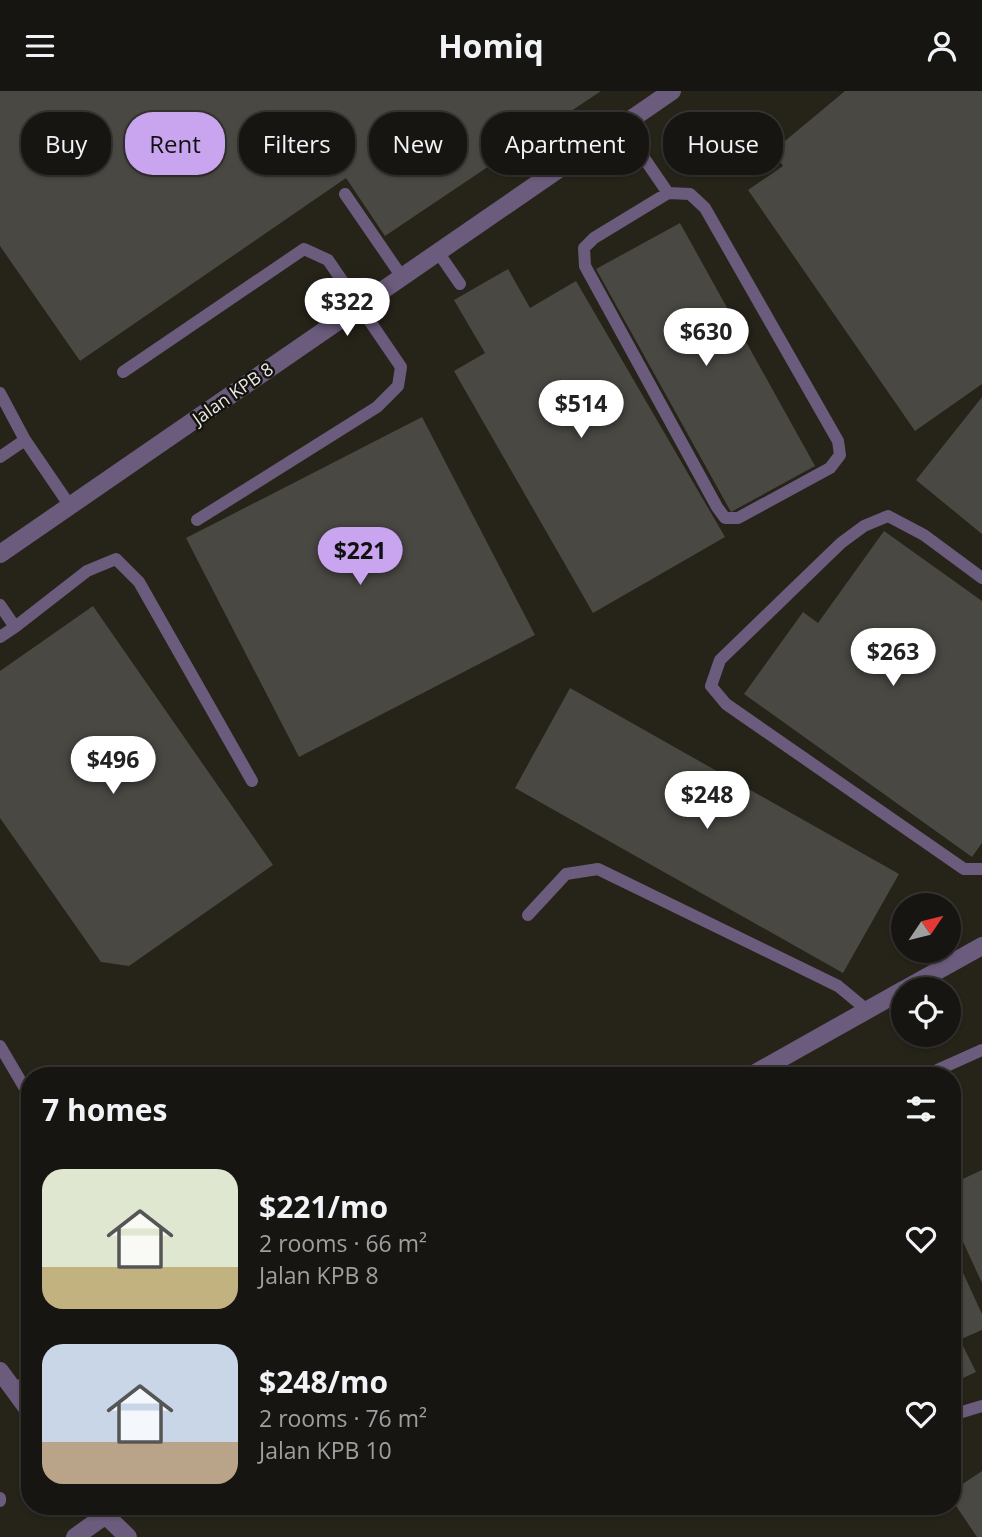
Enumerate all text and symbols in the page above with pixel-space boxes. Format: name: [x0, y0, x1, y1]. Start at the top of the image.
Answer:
text: Homiq: [438, 24, 544, 67]
icon: menu: [21, 27, 59, 65]
icon: person: [923, 27, 961, 65]
chip: Buy: [21, 112, 111, 175]
chip: Rent: [125, 112, 225, 175]
chip: Filters: [239, 112, 355, 175]
chip: New: [369, 112, 467, 175]
chip: Apartment: [481, 112, 649, 175]
chip: House: [663, 112, 783, 175]
pin: $322: [306, 279, 388, 338]
text: $322: [321, 285, 373, 317]
pin: $630: [665, 309, 747, 368]
text: $630: [680, 315, 732, 347]
street label: Jalan KPB 8: [186, 357, 278, 431]
pin: $514: [540, 381, 622, 440]
text: $514: [555, 387, 607, 419]
pin: $221: [319, 527, 401, 587]
text: $221: [334, 534, 386, 566]
pin: $263: [852, 629, 934, 688]
text: $263: [867, 635, 919, 667]
pin: $496: [72, 737, 154, 796]
text: $496: [87, 743, 139, 775]
pin: $248: [666, 771, 748, 831]
text: $248: [681, 778, 733, 810]
north arrow: [891, 893, 961, 963]
map controls: [891, 893, 961, 1047]
button: locate: [891, 977, 961, 1047]
text: 7 homes: [42, 1089, 167, 1130]
icon: filters: [902, 1090, 940, 1128]
text: $221/mo: [259, 1186, 388, 1227]
icon: home: [98, 1197, 182, 1281]
icon: heart: [902, 1220, 940, 1258]
text: 2 rooms · 66 m²: [259, 1227, 427, 1259]
text: Jalan KPB 8: [259, 1259, 379, 1291]
text: $248/mo: [259, 1361, 388, 1402]
icon: home: [98, 1372, 182, 1456]
icon: heart: [902, 1395, 940, 1433]
text: 2 rooms · 76 m²: [259, 1402, 427, 1434]
text: Jalan KPB 10: [259, 1434, 392, 1466]

